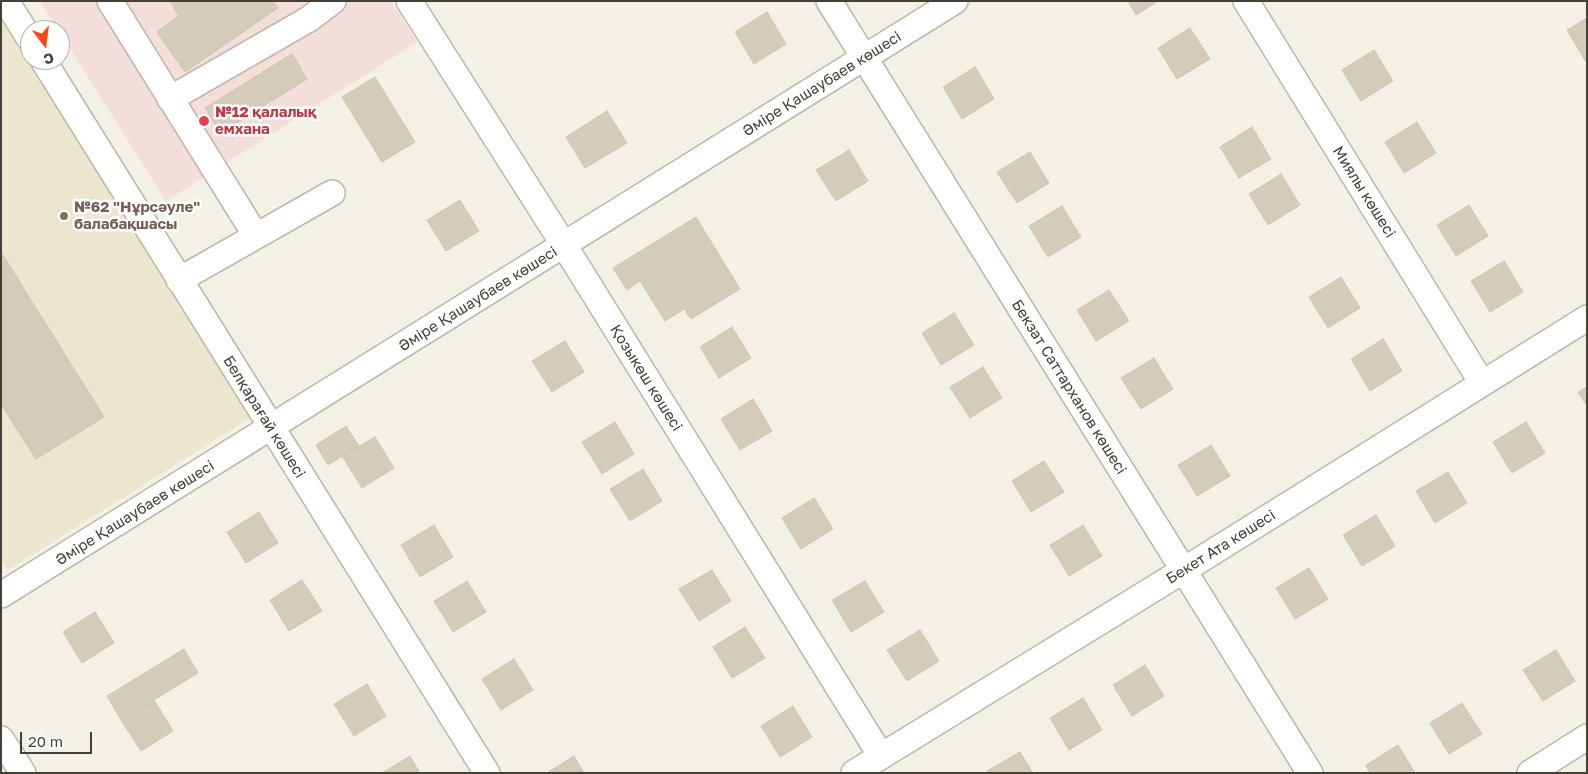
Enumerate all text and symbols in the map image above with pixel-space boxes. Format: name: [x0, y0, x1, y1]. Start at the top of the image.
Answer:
north arrow: [20, 20, 70, 70]
street label: Әміре Қашаубаев көшесі: [739, 28, 905, 140]
text: С: [42, 50, 56, 69]
place label: №12 қалалық емхана: [215, 103, 317, 138]
marker: №12 қалалық емхана: [197, 114, 211, 128]
street label: Миялы көшесі: [1329, 143, 1399, 241]
place label: №62 "Нұрсәуле" балабақшасы: [74, 198, 200, 233]
marker: №62 "Нұрсәуле" балабақшасы: [58, 210, 70, 222]
street label: Әміре Қашаубаев көшесі: [395, 243, 561, 355]
street label: Бекзат Саттарханов көшесі: [1008, 296, 1130, 478]
street label: Қозыкөш көшесі: [606, 322, 686, 434]
street label: Белқарағай көшесі: [219, 352, 309, 482]
street label: Әміре Қашаубаев көшесі: [52, 457, 218, 569]
street label: Бекет Ата көшесі: [1163, 506, 1279, 588]
scale bar: [22, 722, 95, 754]
text: 20 m: [28, 732, 63, 750]

